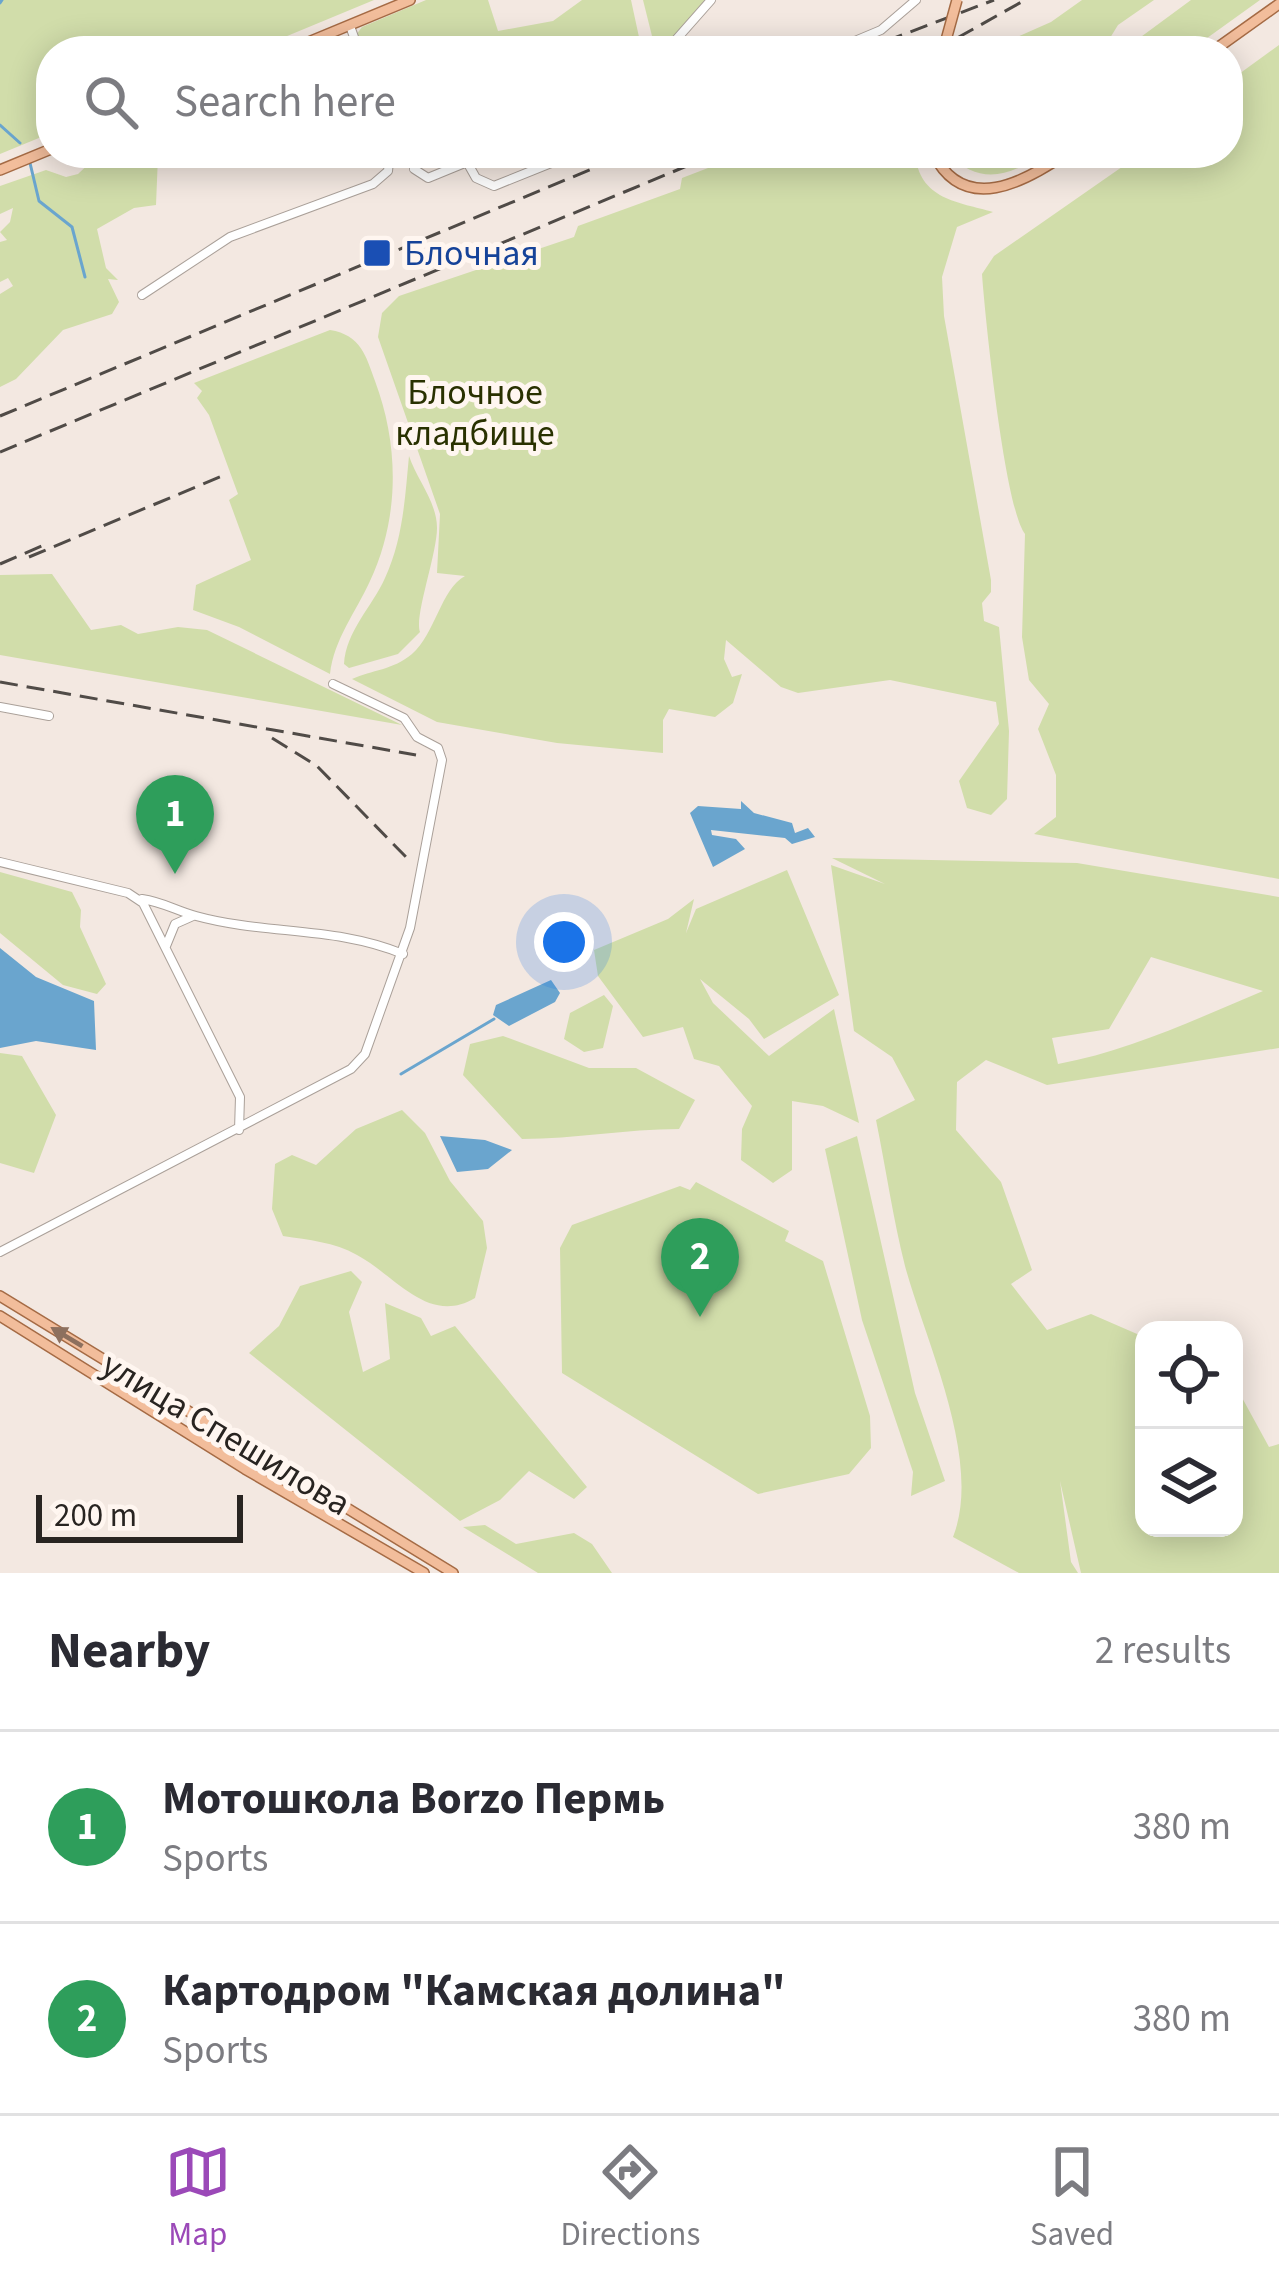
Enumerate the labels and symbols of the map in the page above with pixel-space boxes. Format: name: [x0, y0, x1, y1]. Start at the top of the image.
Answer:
place label: Блочная: [404, 228, 539, 279]
marker: Блочная: [361, 237, 393, 269]
park label: Блочное кладбище: [395, 367, 555, 459]
pin: 1: [136, 775, 214, 874]
your location: [534, 912, 594, 972]
pin: 2: [661, 1218, 739, 1317]
one-way arrow: [50, 1327, 84, 1348]
street label: улица Спешилова: [92, 1339, 360, 1529]
scale bar: [36, 1489, 243, 1542]

